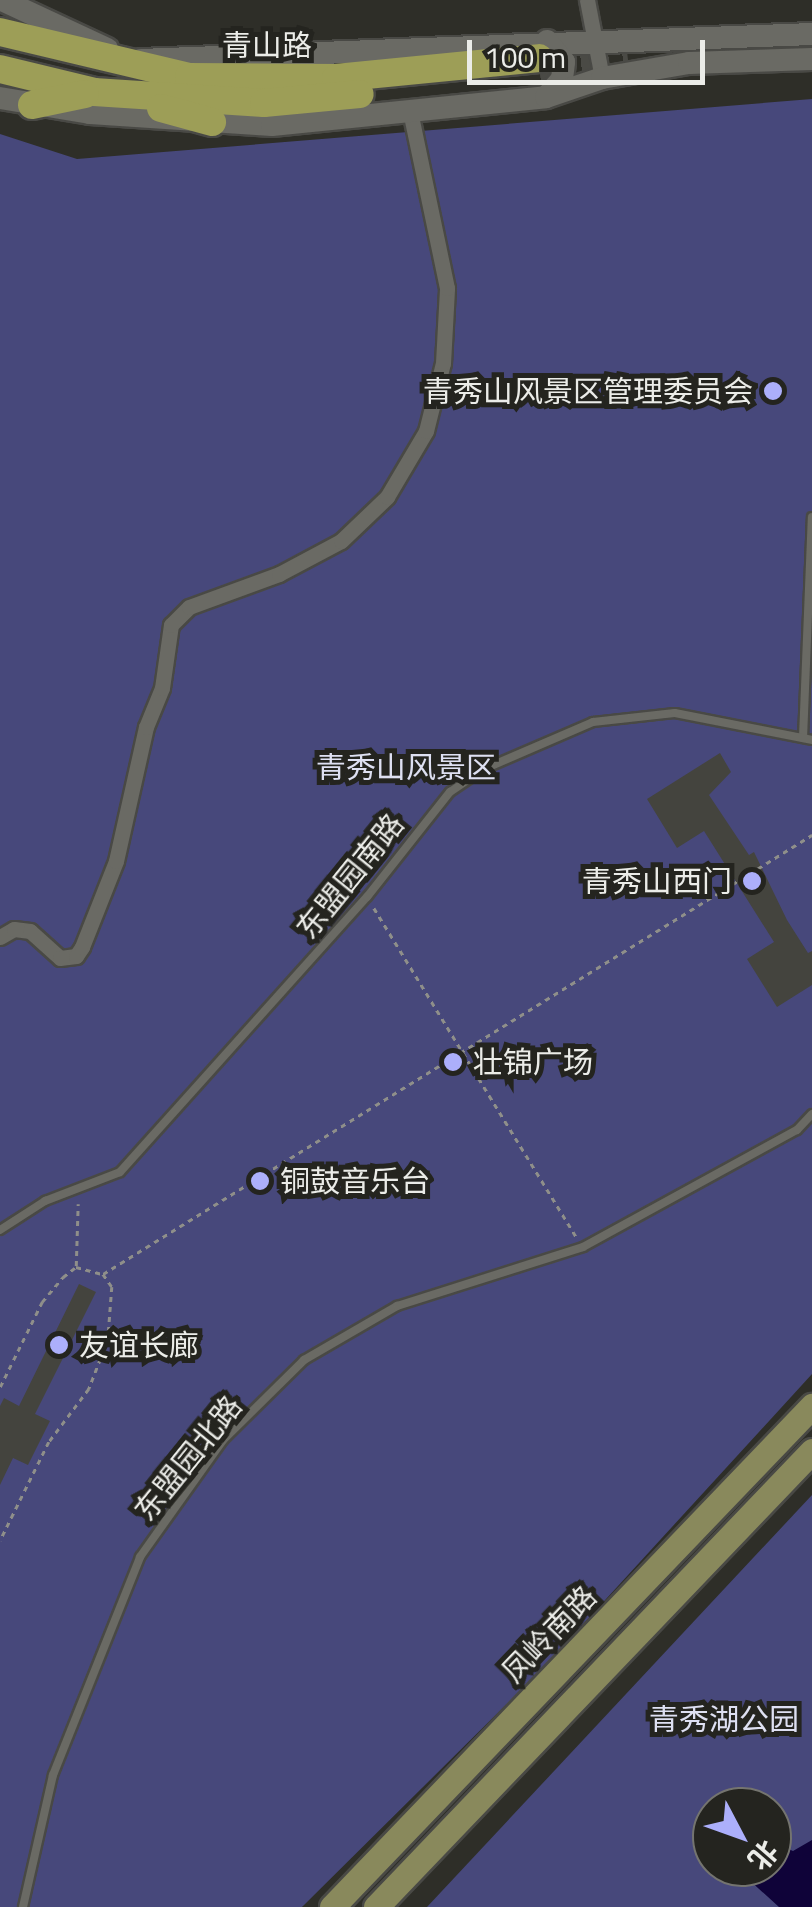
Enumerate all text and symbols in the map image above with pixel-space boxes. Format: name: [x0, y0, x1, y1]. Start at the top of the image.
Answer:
scale bar: [472, 20, 710, 82]
street label: 青山路: [222, 27, 312, 63]
text: 100 m: [484, 34, 566, 80]
place label: 青秀山风景区管理委员会: [423, 373, 753, 409]
marker: 青秀山风景区管理委员会: [762, 380, 784, 402]
park label: 青秀山风景区: [316, 749, 496, 785]
street label: 东盟园南路: [289, 806, 411, 946]
place label: 青秀山西门: [582, 863, 732, 899]
marker: 青秀山西门: [741, 870, 763, 892]
place label: 壮锦广场: [473, 1044, 593, 1080]
marker: 壮锦广场: [442, 1051, 464, 1073]
place label: 铜鼓音乐台: [280, 1163, 430, 1199]
marker: 铜鼓音乐台: [249, 1170, 271, 1192]
place label: 友谊长廊: [79, 1327, 199, 1363]
marker: 友谊长廊: [48, 1334, 70, 1356]
street label: 东盟园北路: [127, 1388, 249, 1528]
street label: 凤岭南路: [494, 1578, 604, 1690]
park label: 青秀湖公园: [649, 1701, 799, 1737]
north arrow: [692, 1787, 792, 1887]
text: 北: [738, 1831, 789, 1880]

